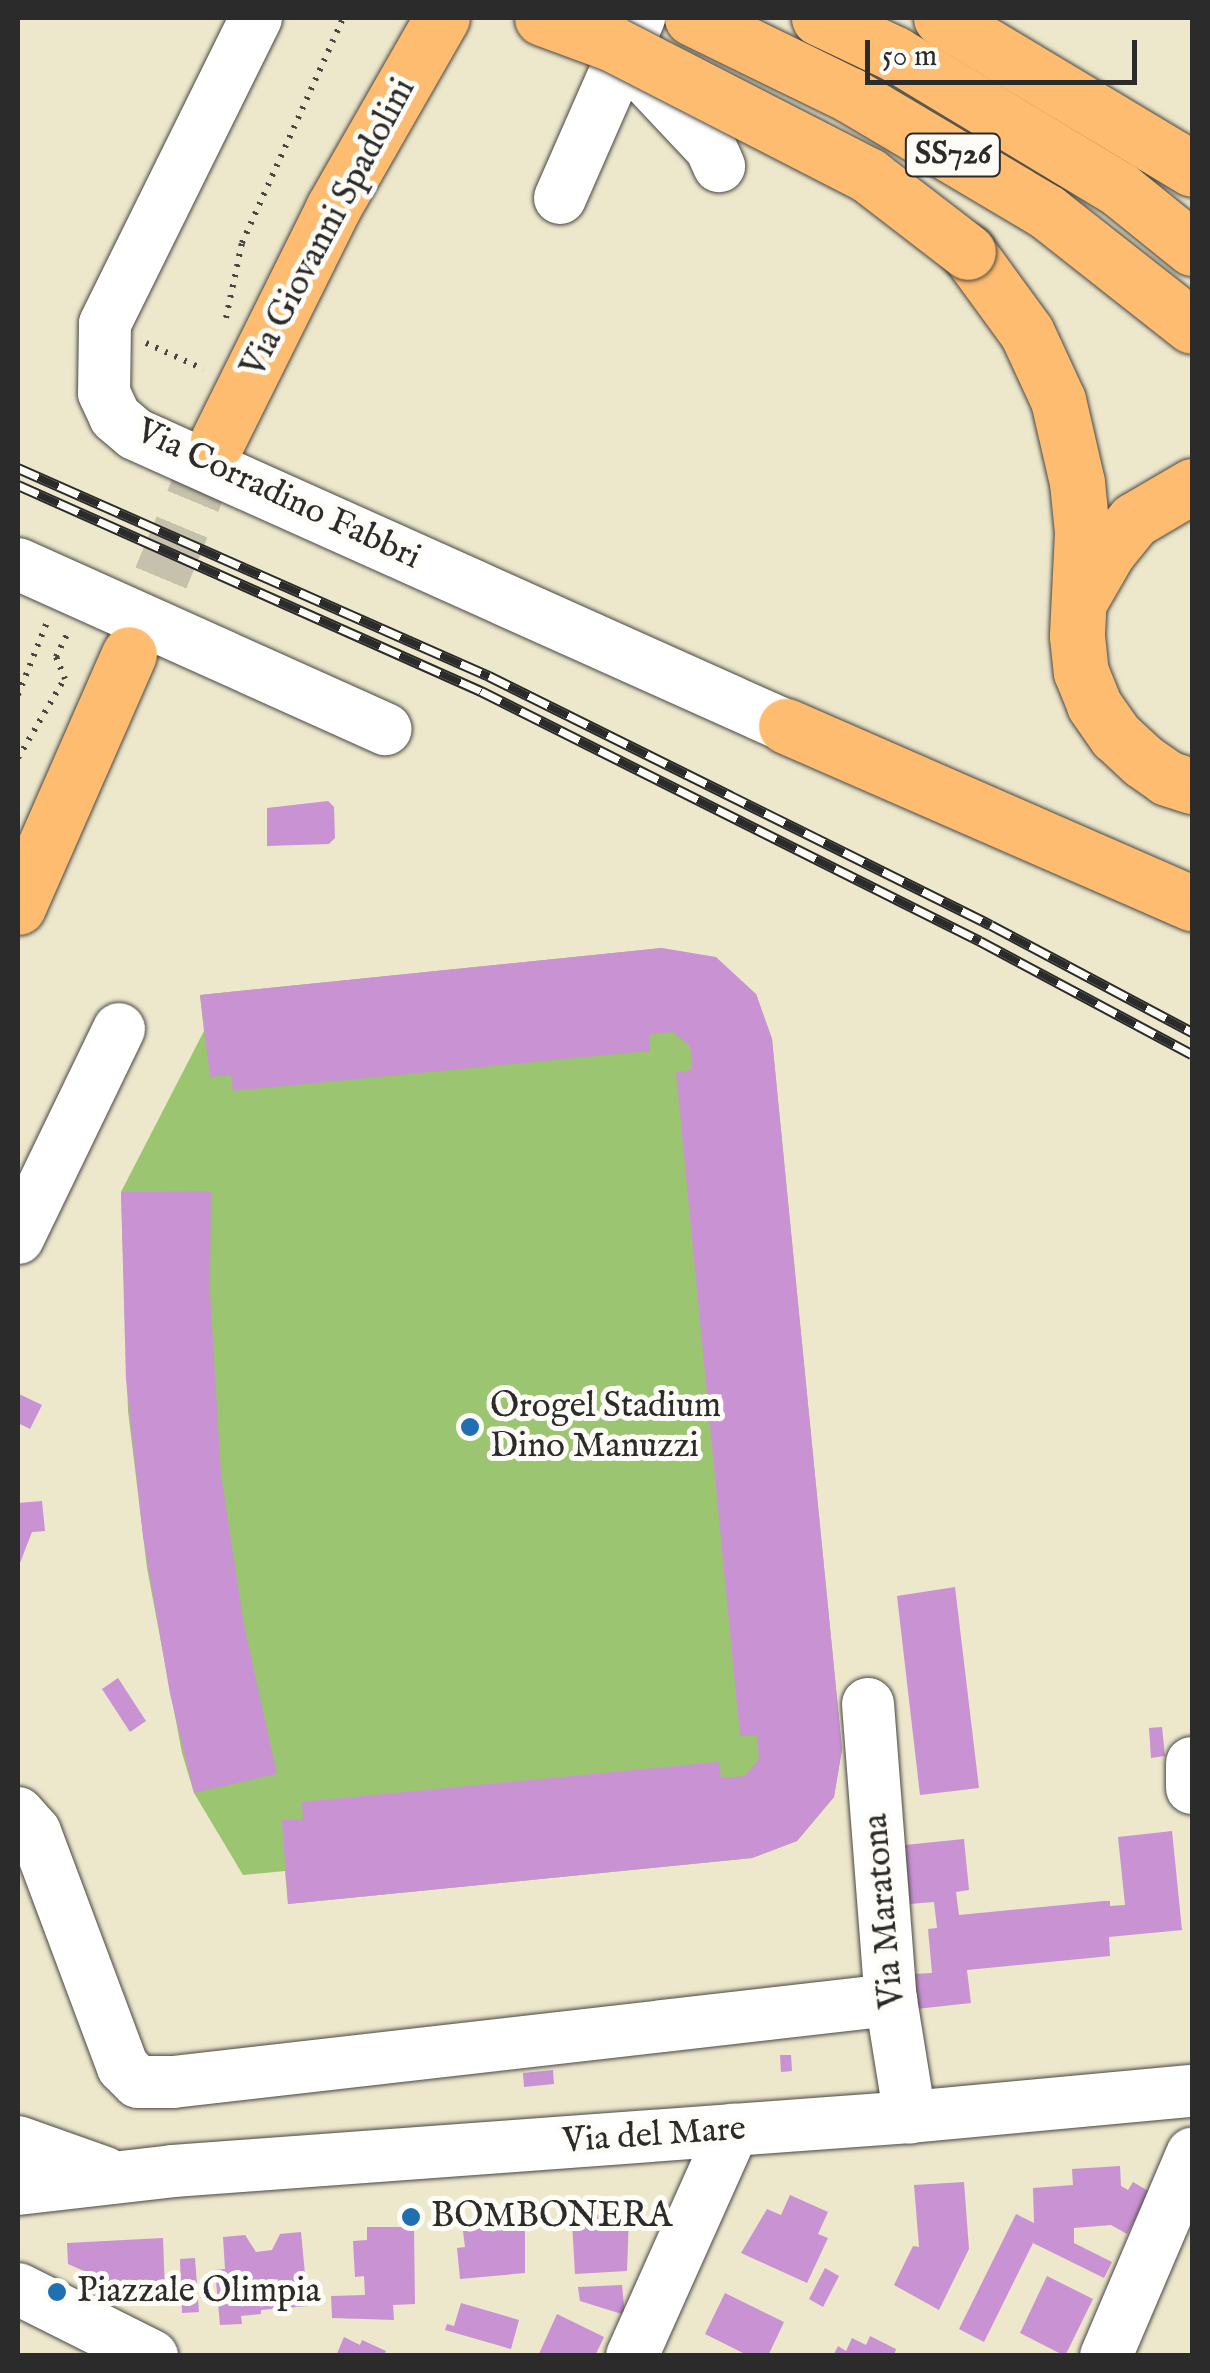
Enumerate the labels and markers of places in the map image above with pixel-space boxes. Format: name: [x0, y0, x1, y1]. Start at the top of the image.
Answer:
place label: Orogel Stadium Dino Manuzzi: [490, 1386, 721, 1468]
marker: Orogel Stadium Dino Manuzzi: [459, 1416, 481, 1438]
place label: BOMBONERA: [431, 2196, 672, 2238]
marker: BOMBONERA: [400, 2206, 422, 2228]
place label: Piazzale Olimpia: [77, 2271, 321, 2313]
marker: Piazzale Olimpia: [46, 2281, 68, 2303]

